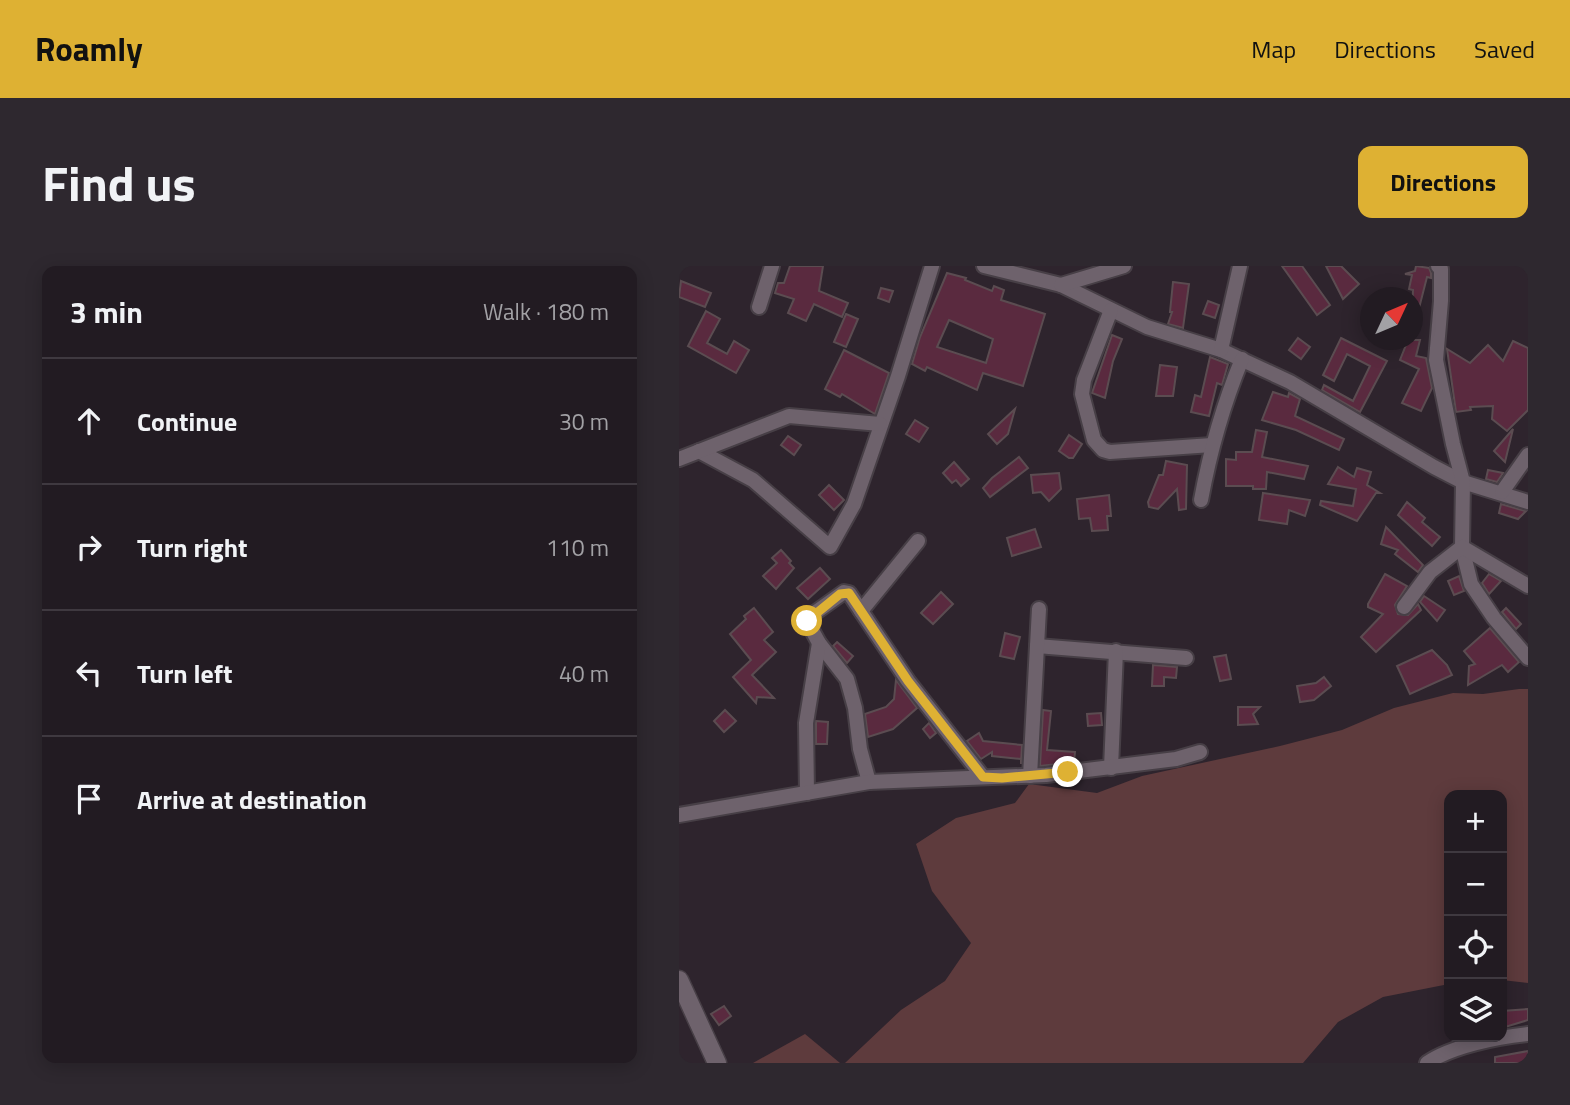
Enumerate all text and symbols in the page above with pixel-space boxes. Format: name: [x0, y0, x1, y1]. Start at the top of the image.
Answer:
text: Roamly: [35, 24, 143, 74]
text: Map: [1251, 31, 1296, 67]
text: Directions: [1334, 31, 1436, 67]
text: Saved: [1474, 31, 1535, 67]
text: Find us: [42, 145, 196, 220]
button: Directions: [1358, 146, 1528, 218]
north arrow: [1360, 287, 1423, 350]
text: 3 min: [70, 289, 143, 335]
text: Walk · 180 m: [483, 294, 609, 329]
icon: ahead: [70, 402, 108, 440]
text: Continue: [137, 402, 237, 441]
text: 30 m: [559, 404, 609, 439]
icon: right: [70, 528, 108, 566]
text: Turn right: [137, 528, 248, 567]
text: 110 m: [546, 530, 609, 565]
route start: [791, 605, 822, 636]
icon: left: [70, 654, 108, 692]
text: Turn left: [137, 654, 232, 693]
text: 40 m: [559, 656, 609, 691]
route end: [1052, 756, 1083, 787]
icon: arrive: [70, 780, 108, 818]
text: Arrive at destination: [137, 780, 367, 819]
map controls: [1444, 790, 1507, 1042]
button: +: [1444, 790, 1507, 853]
button: −: [1444, 853, 1507, 916]
button: locate: [1444, 916, 1507, 979]
button: layers: [1444, 979, 1507, 1042]

